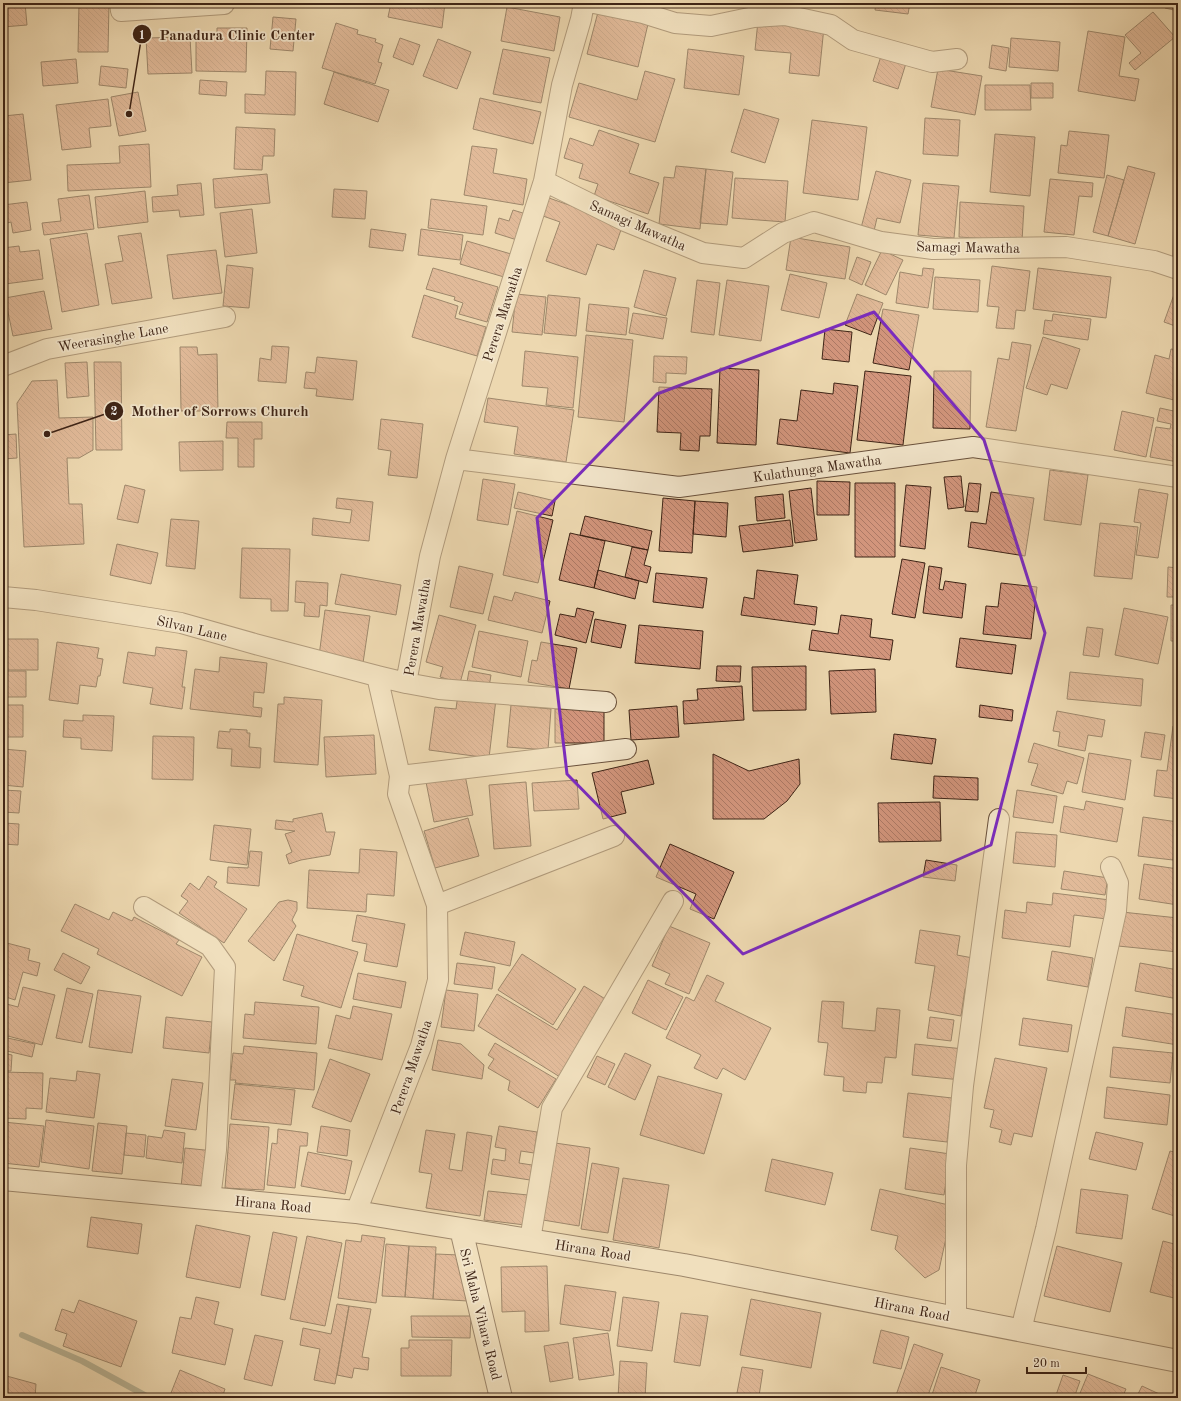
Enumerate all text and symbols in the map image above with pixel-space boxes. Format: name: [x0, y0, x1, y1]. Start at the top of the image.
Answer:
callout: Panadura Clinic Center: [132, 21, 323, 48]
text: Panadura Clinic Center: [159, 29, 315, 44]
text: 1: [139, 30, 145, 42]
street label: Samagi Mawatha: [587, 198, 688, 253]
street label: Samagi Mawatha: [916, 240, 1020, 256]
street label: Perera Mawatha: [481, 265, 525, 364]
street label: Weerasinghe Lane: [57, 321, 170, 355]
callout: Mother of Sorrows Church: [104, 398, 317, 425]
text: Mother of Sorrows Church: [131, 405, 309, 420]
text: 2: [111, 406, 118, 418]
street label: Kulathunga Mawatha: [752, 453, 882, 485]
street label: Perera Mawatha: [402, 577, 433, 677]
street label: Silvan Lane: [155, 614, 228, 644]
street label: Perera Mawatha: [389, 1018, 435, 1116]
street label: Hirana Road: [234, 1195, 312, 1215]
street label: Hirana Road: [554, 1238, 632, 1264]
street label: Sri Maha Vihara Road: [457, 1247, 503, 1382]
street label: Hirana Road: [873, 1296, 951, 1324]
scale bar: [1027, 1349, 1086, 1375]
text: 20 m: [1033, 1358, 1060, 1370]

